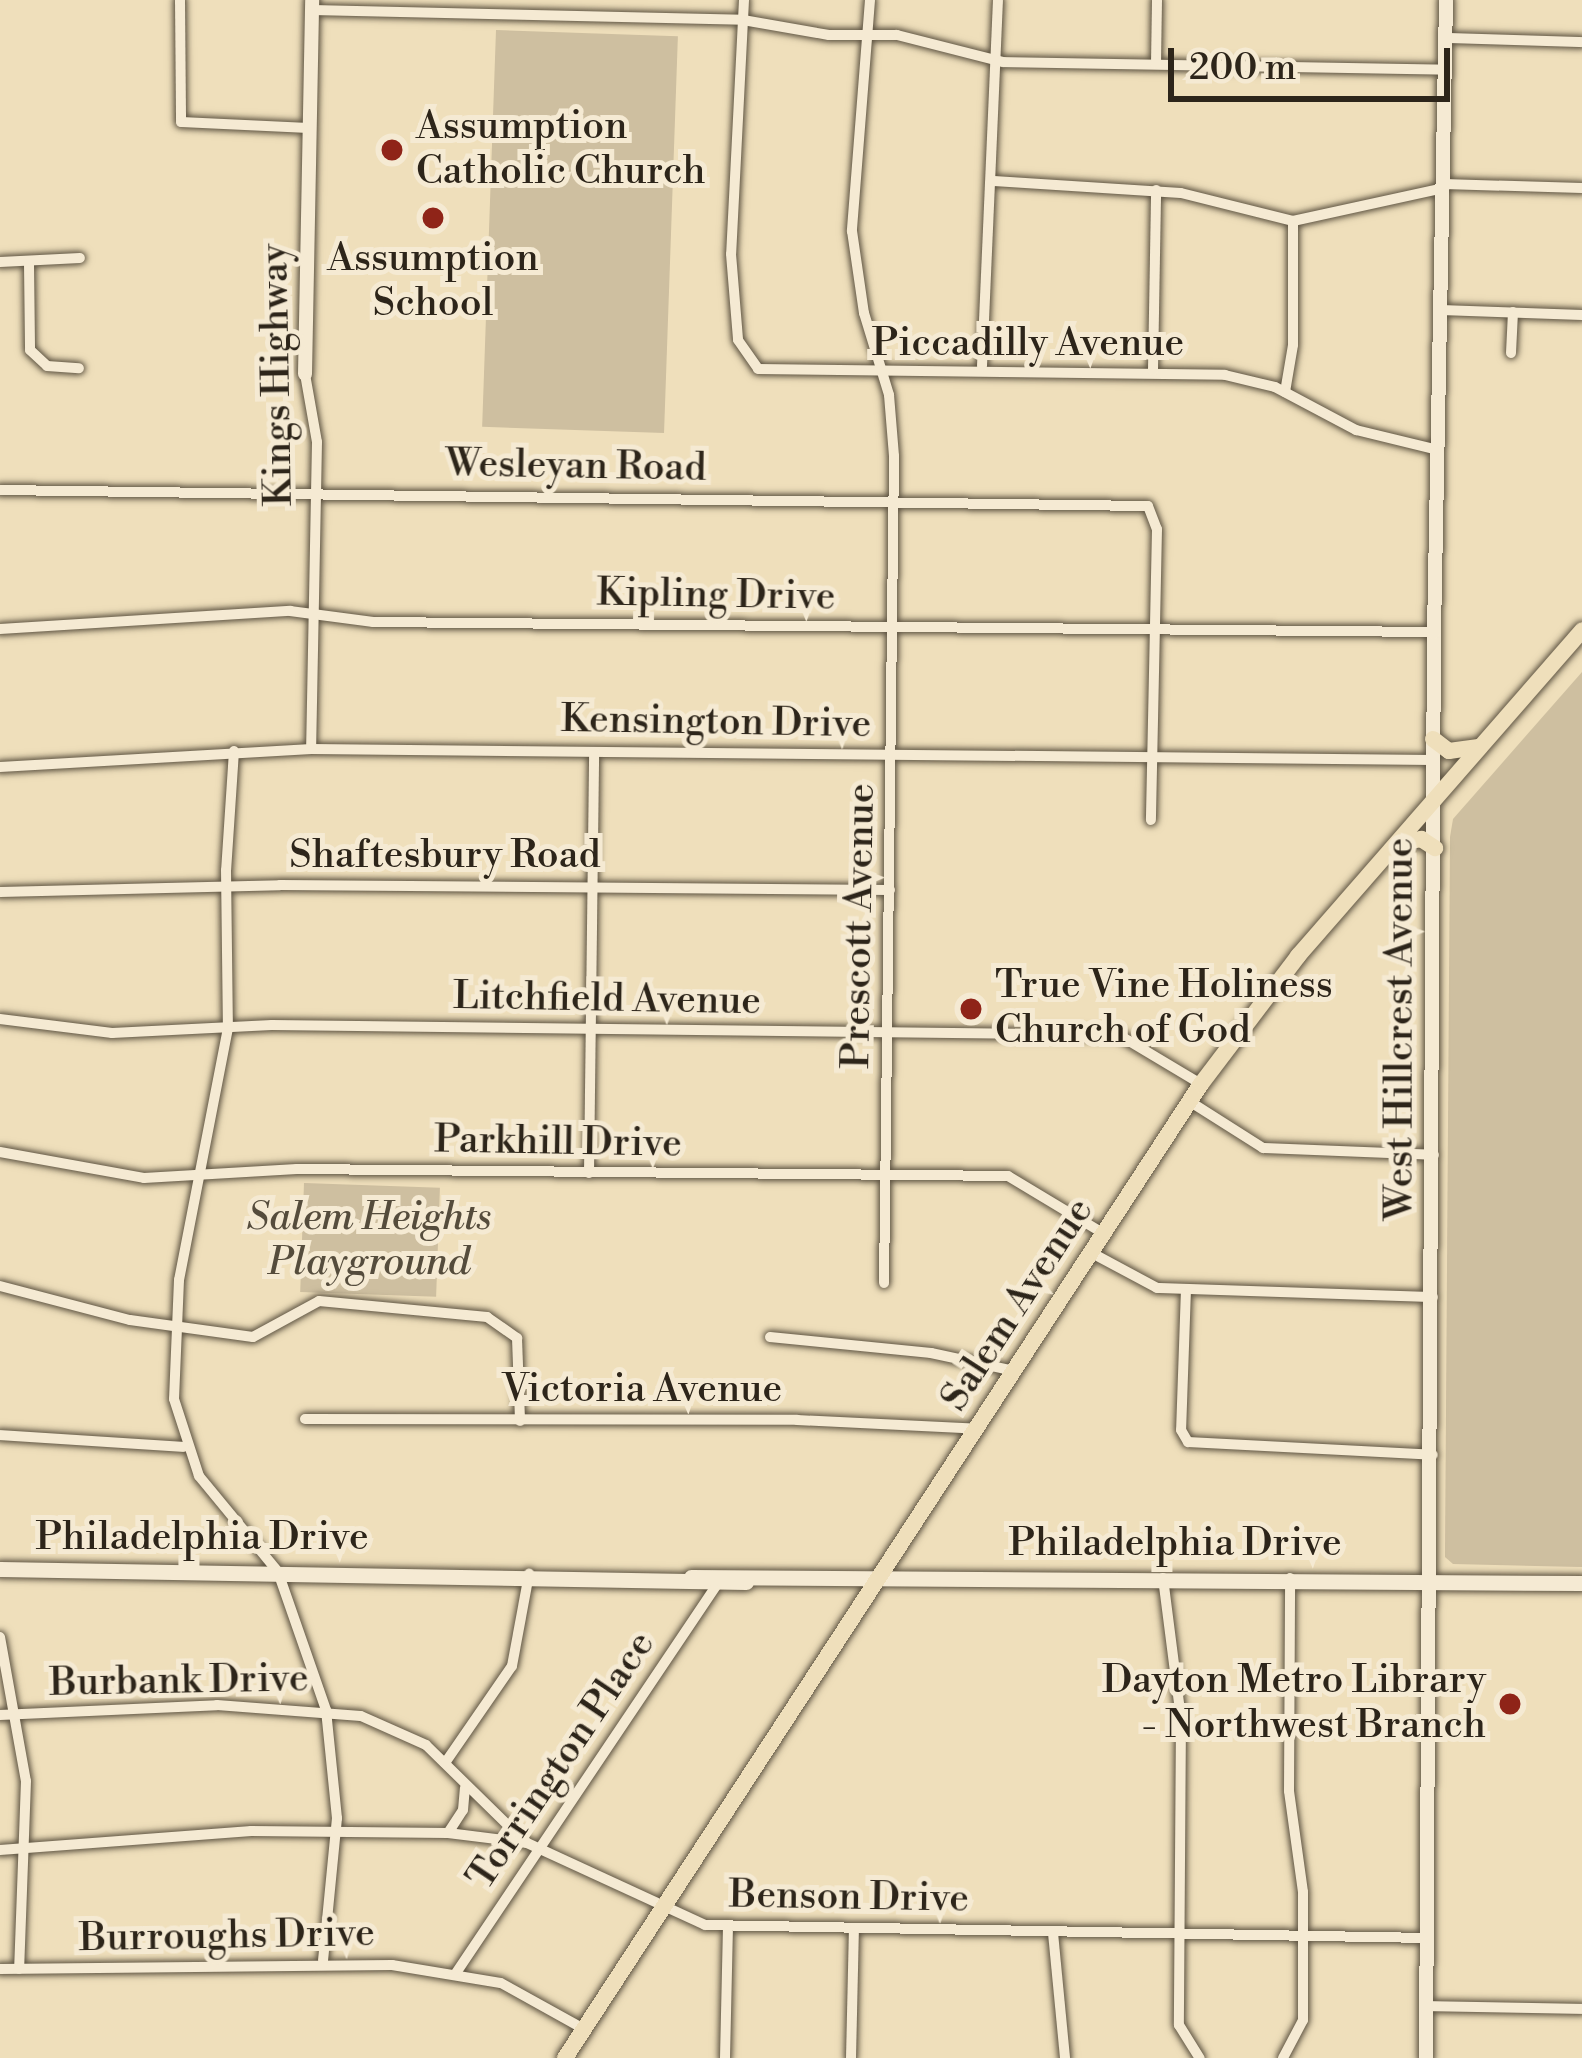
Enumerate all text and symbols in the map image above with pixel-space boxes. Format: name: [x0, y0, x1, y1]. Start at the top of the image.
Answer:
scale bar: [1174, 24, 1456, 98]
text: 200 m: [1189, 46, 1296, 91]
place label: Assumption Catholic Church: [416, 105, 705, 196]
marker: Assumption Catholic Church: [379, 137, 405, 163]
marker: Assumption School: [420, 205, 446, 231]
place label: Assumption School: [327, 237, 539, 328]
street label: Kings Highway: [252, 243, 304, 507]
street label: Piccadilly Avenue: [872, 321, 1184, 367]
street label: Wesleyan Road: [445, 441, 707, 493]
street label: Kipling Drive: [596, 571, 836, 621]
street label: Kensington Drive: [560, 697, 872, 749]
street label: Prescott Avenue: [834, 783, 886, 1069]
street label: Shaftesbury Road: [289, 833, 601, 879]
street label: West Hillcrest Avenue: [1378, 838, 1424, 1220]
place label: True Vine Holiness Church of God: [995, 964, 1333, 1055]
street label: Litchfield Avenue: [453, 974, 761, 1026]
marker: True Vine Holiness Church of God: [958, 996, 984, 1022]
street label: Parkhill Drive: [434, 1117, 682, 1169]
street label: Salem Avenue: [932, 1190, 1104, 1420]
park label: Salem Heights Playground: [247, 1196, 491, 1287]
street label: Victoria Avenue: [502, 1367, 782, 1413]
street label: Philadelphia Drive: [35, 1515, 369, 1561]
street label: Philadelphia Drive: [1008, 1521, 1342, 1567]
street label: Torrington Place: [458, 1623, 666, 1899]
street label: Burbank Drive: [49, 1656, 309, 1708]
place label: Dayton Metro Library - Northwest Branch: [1102, 1659, 1486, 1750]
marker: Dayton Metro Library - Northwest Branch: [1497, 1691, 1523, 1717]
street label: Benson Drive: [729, 1873, 969, 1923]
street label: Burroughs Drive: [79, 1911, 375, 1963]

